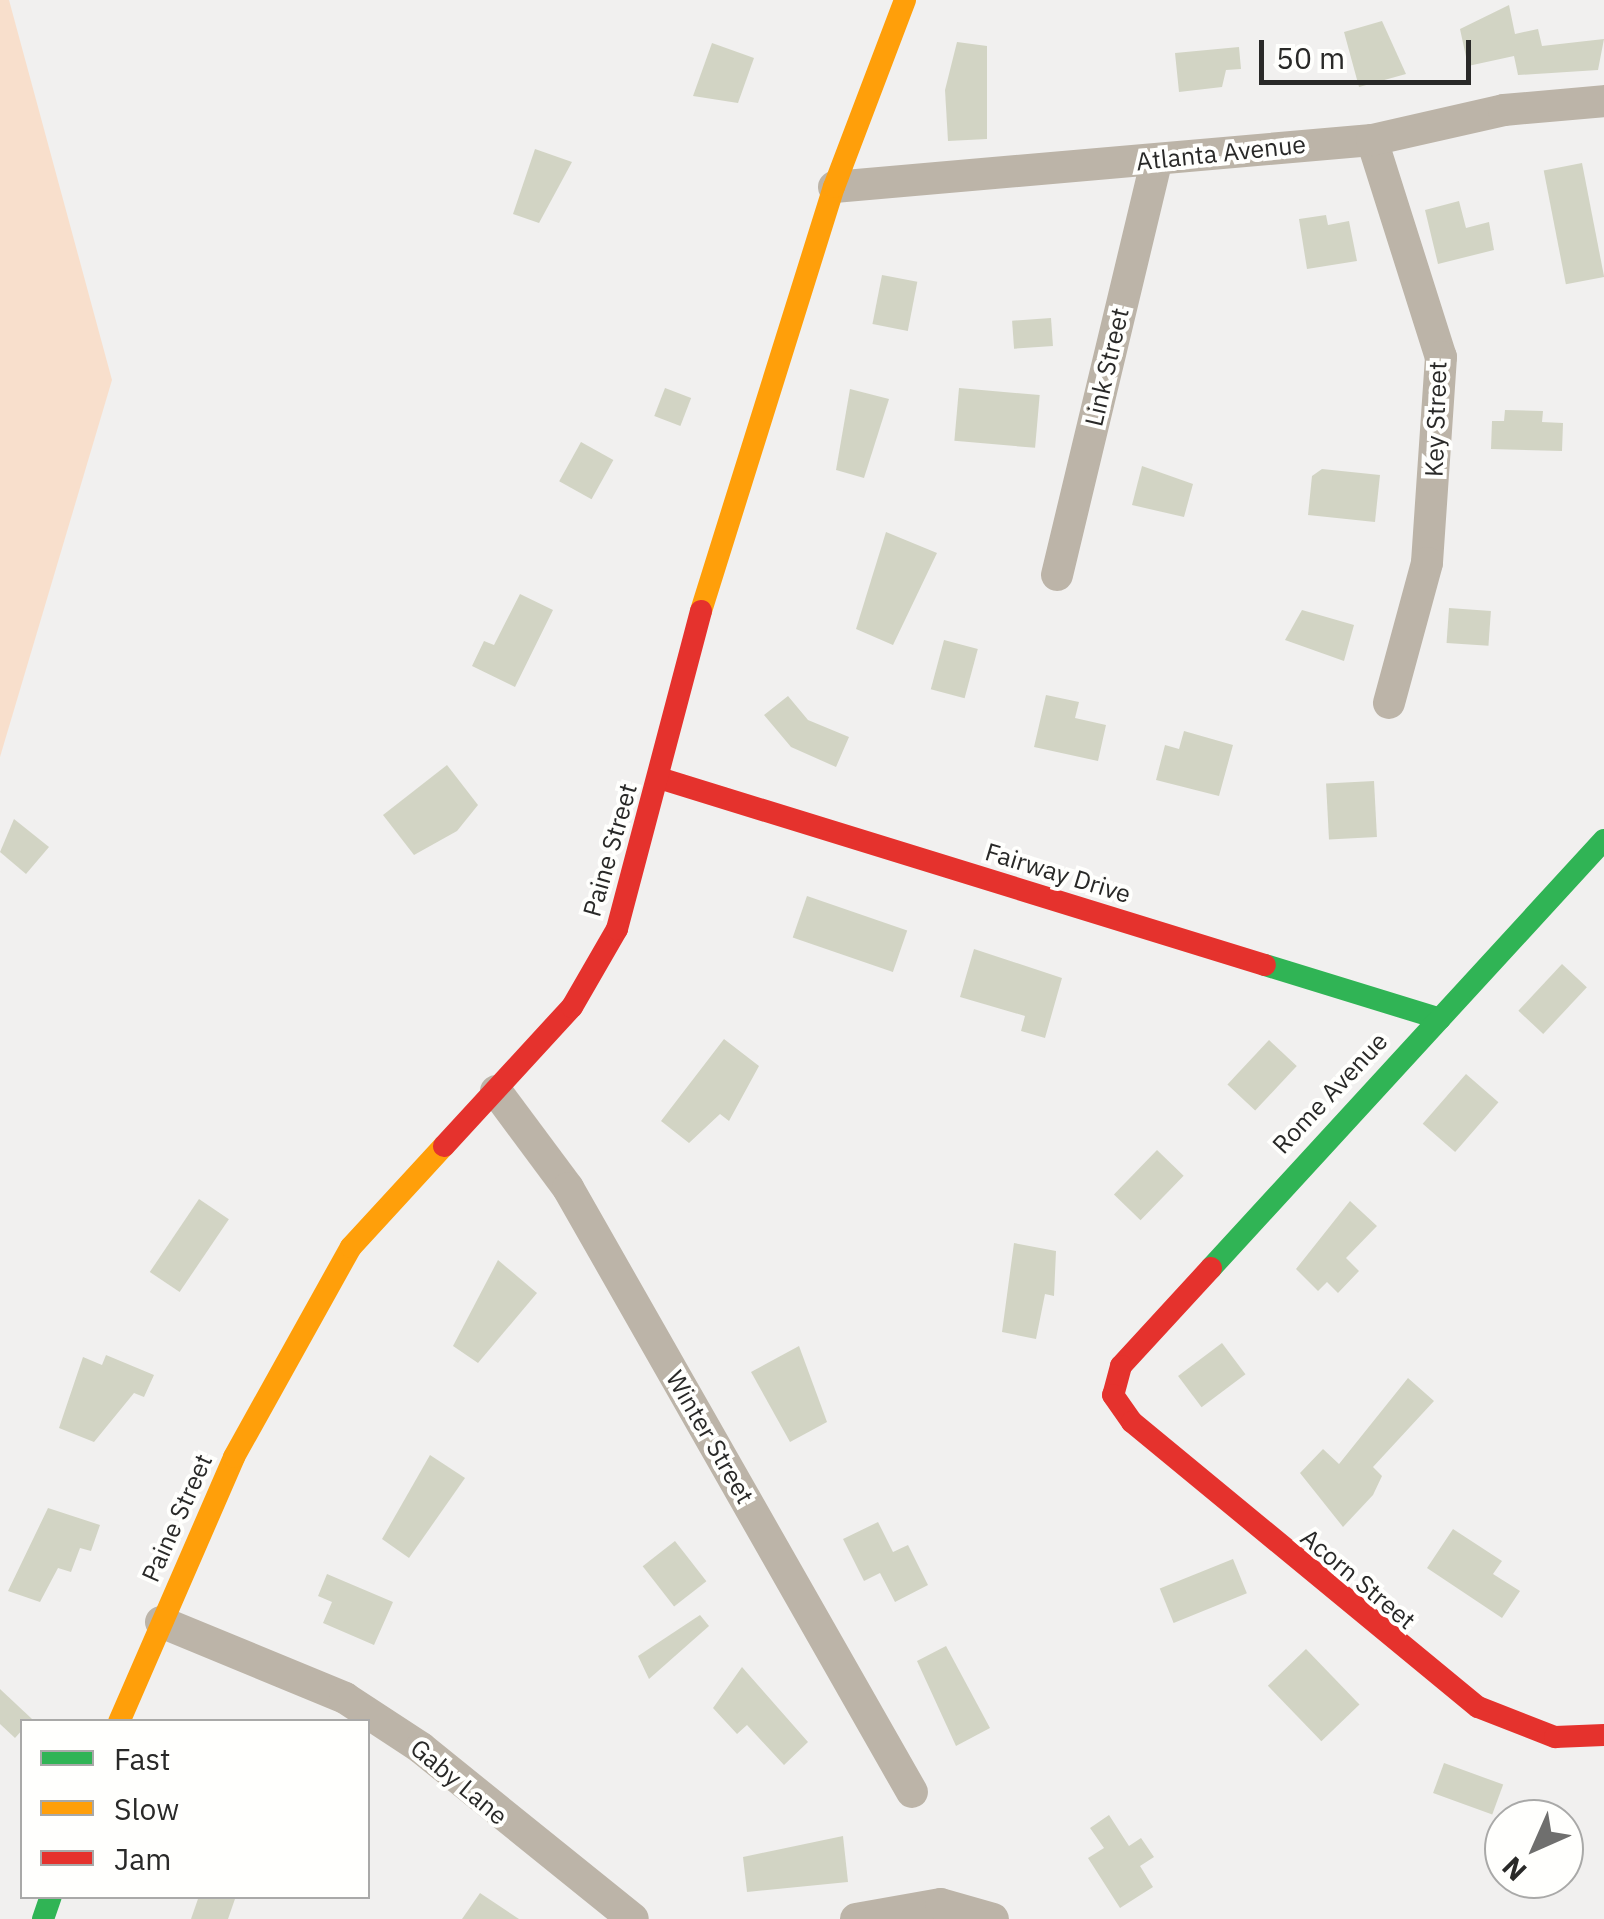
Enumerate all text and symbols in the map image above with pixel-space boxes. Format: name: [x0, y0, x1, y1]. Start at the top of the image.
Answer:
scale bar: [1264, 20, 1476, 82]
text: 50 m: [1276, 38, 1345, 77]
street label: Atlanta Avenue: [1135, 129, 1307, 177]
street label: Link Street: [1079, 305, 1135, 429]
street label: Key Street: [1419, 361, 1453, 477]
street label: Paine Street: [577, 780, 643, 920]
street label: Fairway Drive: [982, 837, 1134, 909]
street label: Rome Avenue: [1266, 1026, 1394, 1160]
street label: Winter Street: [660, 1365, 760, 1509]
street label: Paine Street: [135, 1449, 219, 1587]
street label: Acorn Street: [1295, 1522, 1421, 1636]
legend: [20, 1719, 370, 1899]
street label: Gaby Lane: [404, 1733, 514, 1831]
text: Fast: [114, 1739, 171, 1778]
text: Slow: [114, 1789, 179, 1828]
north arrow: [1484, 1799, 1584, 1899]
text: Jam: [114, 1839, 172, 1878]
text: N: [1494, 1849, 1534, 1889]

